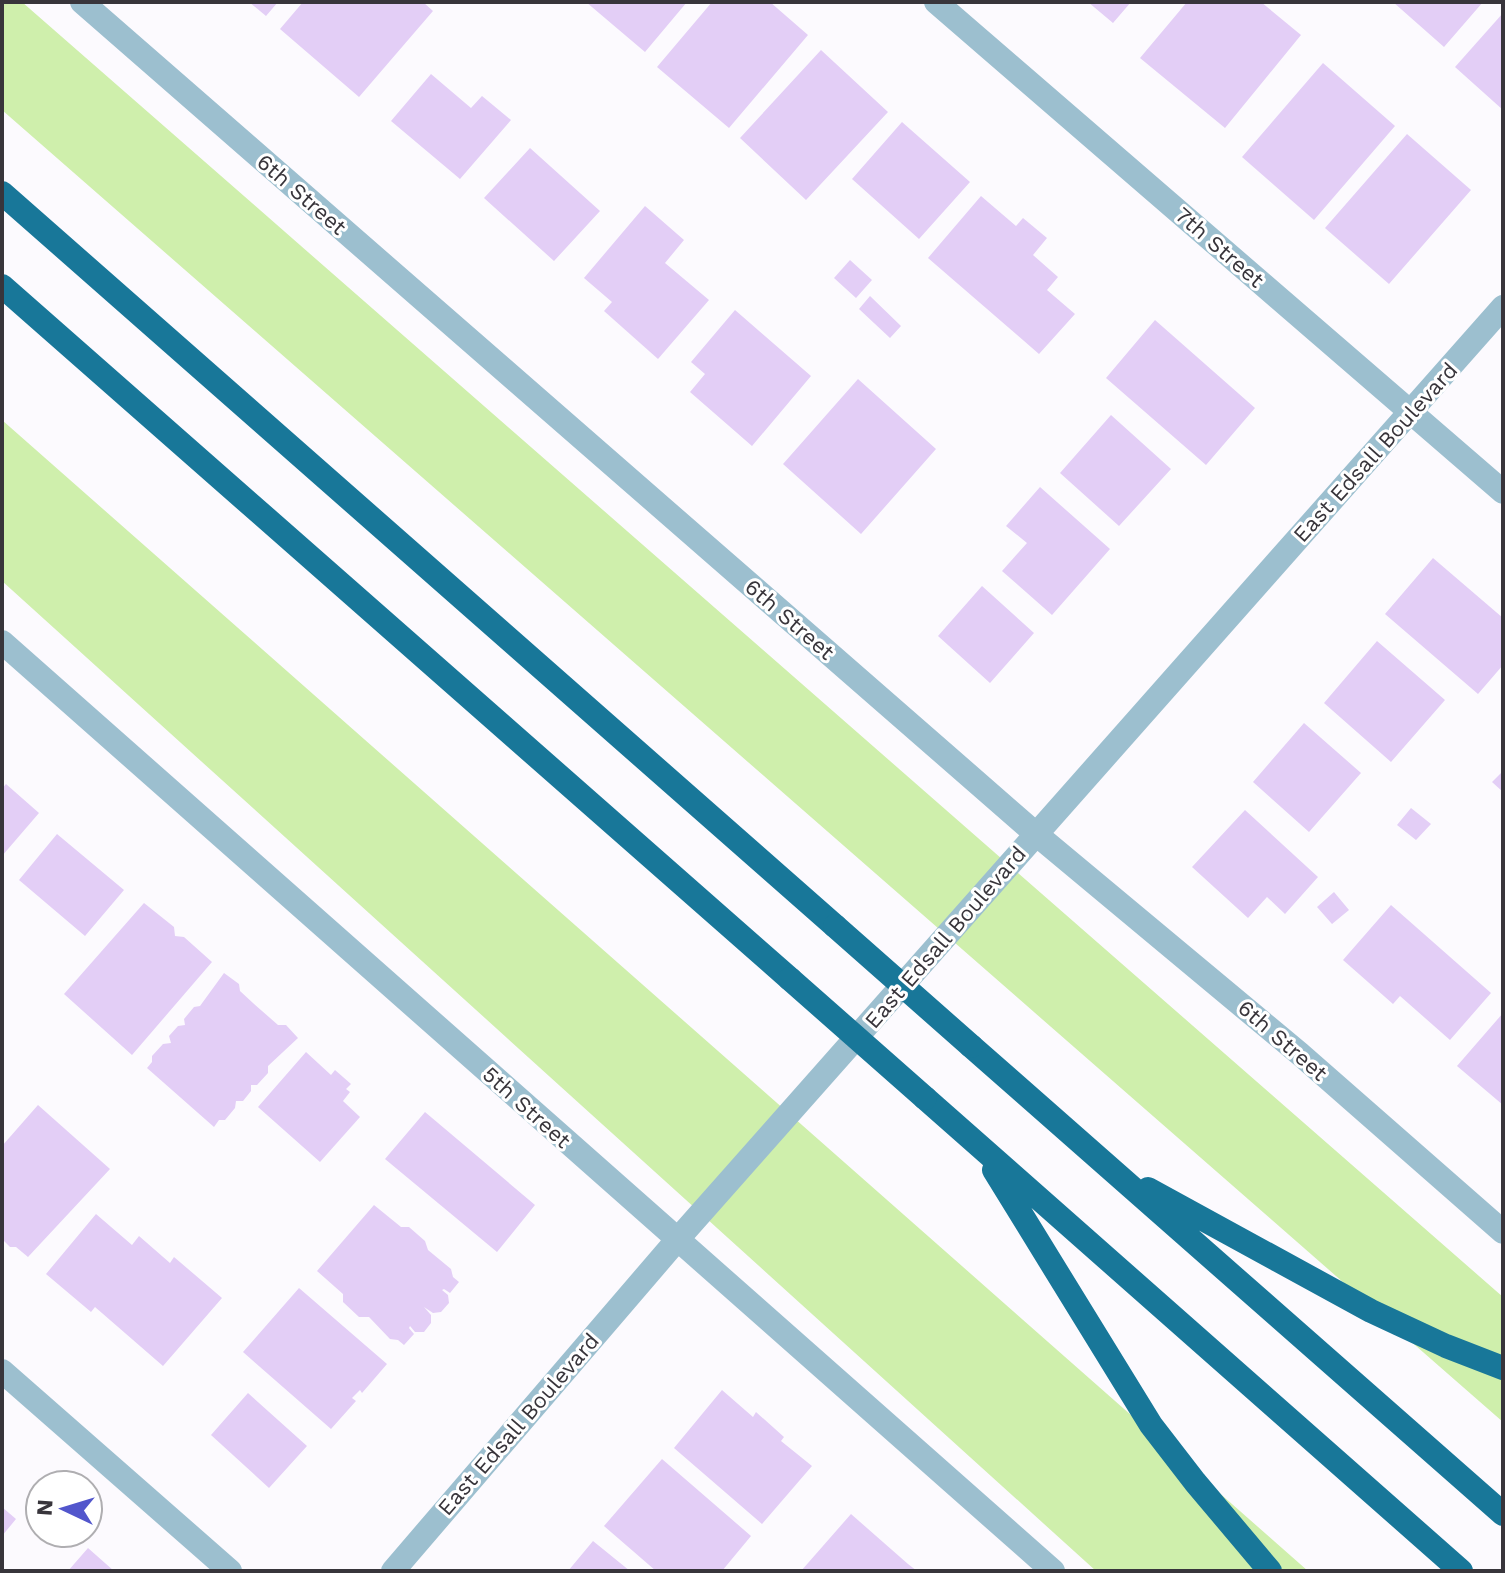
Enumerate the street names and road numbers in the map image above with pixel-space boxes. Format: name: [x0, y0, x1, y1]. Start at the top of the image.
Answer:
street label: 6th Street: [252, 149, 351, 240]
street label: 7th Street: [1170, 202, 1269, 293]
street label: East Edsall Boulevard: [1288, 357, 1463, 547]
street label: 6th Street: [740, 574, 839, 665]
street label: East Edsall Boulevard: [860, 841, 1031, 1033]
street label: 6th Street: [1233, 995, 1332, 1086]
street label: 5th Street: [478, 1061, 576, 1153]
street label: East Edsall Boulevard: [433, 1328, 604, 1520]

